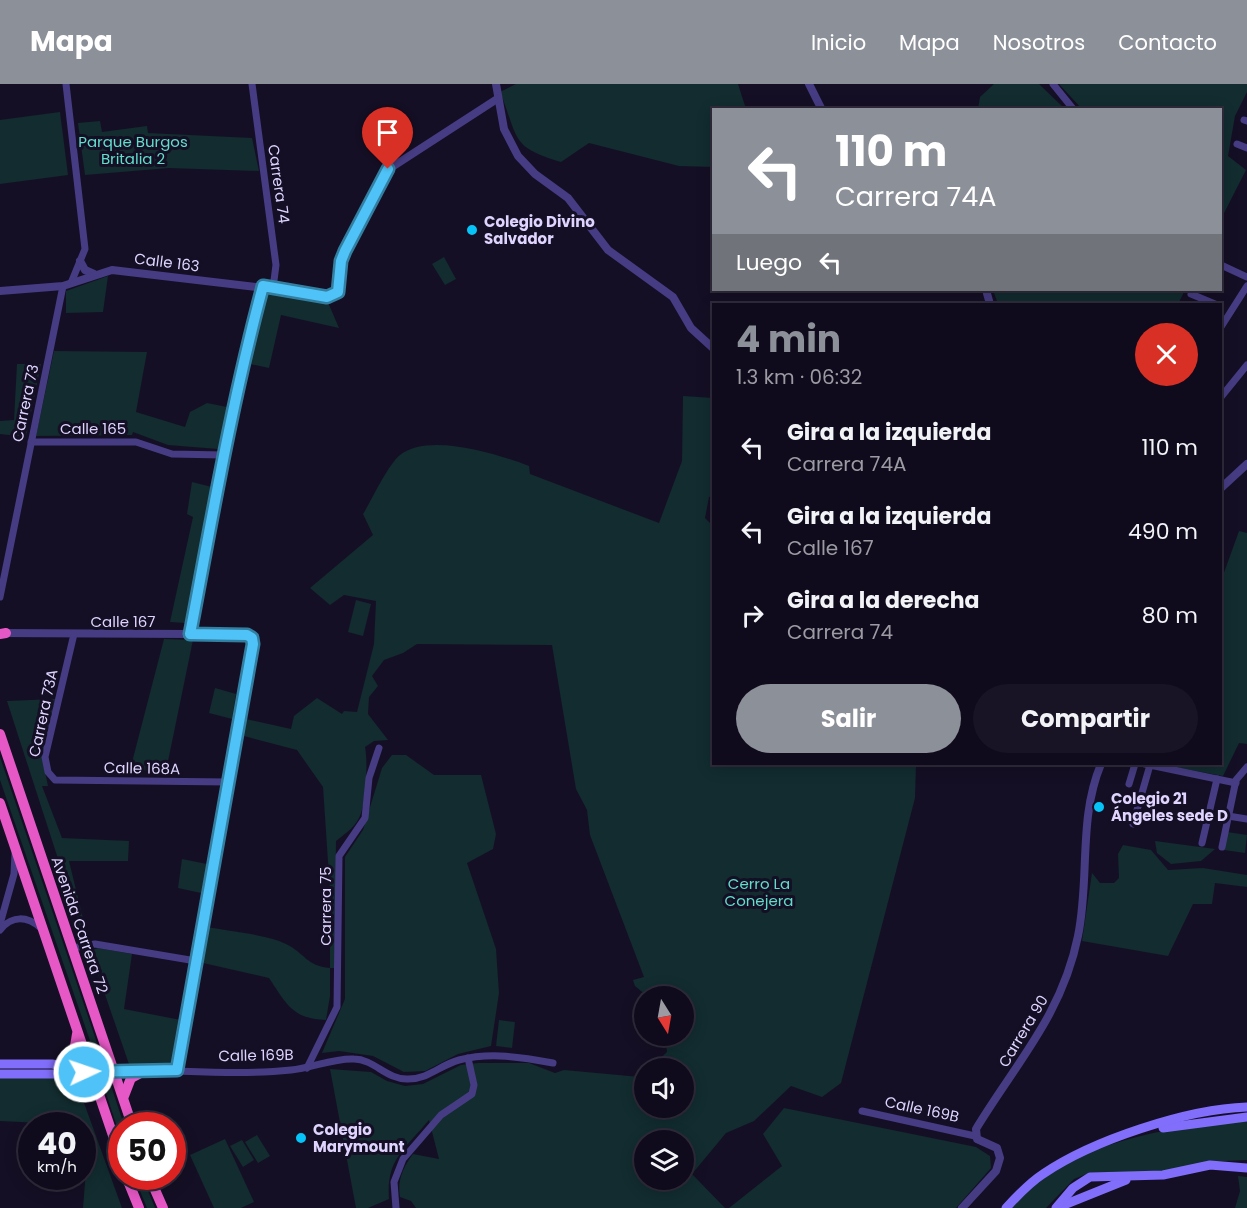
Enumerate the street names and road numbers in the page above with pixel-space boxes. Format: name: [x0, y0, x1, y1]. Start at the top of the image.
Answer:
street label: Carrera 74: [263, 143, 295, 225]
street label: Calle 163: [133, 248, 201, 276]
street label: Carrera 73: [7, 362, 43, 444]
street label: Calle 165: [60, 418, 126, 439]
street label: Calle 167: [91, 611, 155, 632]
street label: Carrera 73A: [23, 667, 63, 759]
street label: Calle 168A: [104, 757, 180, 779]
street label: Avenida Carrera 72: [47, 853, 113, 997]
street label: Carrera 75: [315, 866, 336, 946]
street label: Carrera 90: [993, 991, 1053, 1071]
street label: Calle 169B: [218, 1044, 294, 1066]
street label: Calle 169B: [883, 1091, 961, 1127]

